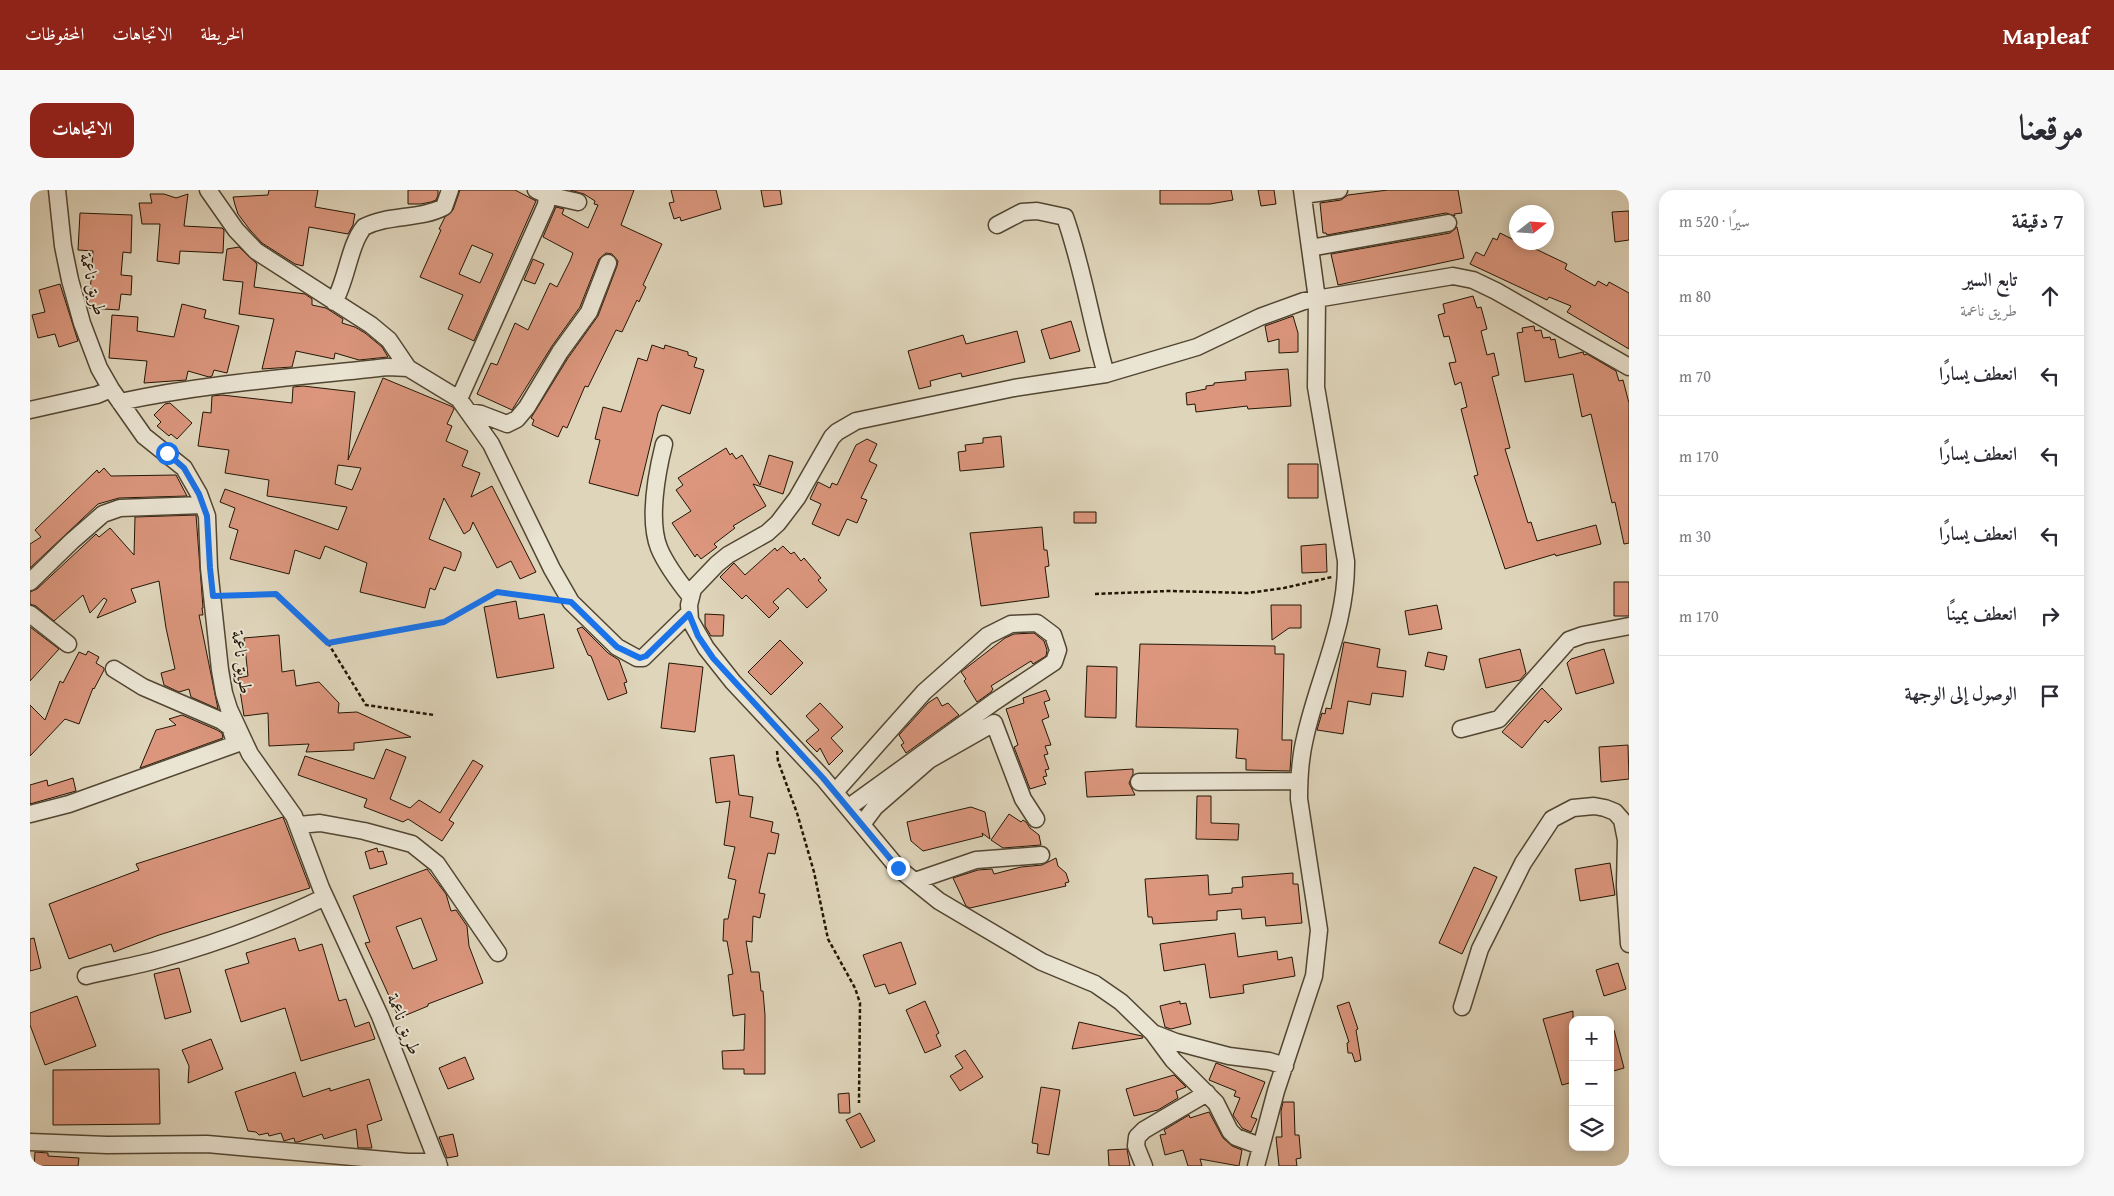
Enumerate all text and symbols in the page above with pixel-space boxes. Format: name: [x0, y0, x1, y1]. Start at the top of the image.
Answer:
text: Mapleaf: [2002, 18, 2089, 53]
text: المحفوظات: [25, 20, 84, 47]
text: الاتجاهات: [112, 20, 172, 47]
text: الخريطة: [200, 20, 244, 47]
text: موقعنا: [2019, 101, 2084, 152]
button: الاتجاهات: [30, 103, 134, 158]
north arrow: [1509, 205, 1554, 250]
text: 7 دقيقة: [2012, 205, 2064, 236]
text: سيرًا · 520 m: [1679, 209, 1750, 233]
street label: طريق ناعمة: [73, 250, 114, 318]
text: تابع السير: [1963, 265, 2017, 293]
icon: ahead: [2036, 282, 2064, 310]
text: 80 m: [1679, 284, 1711, 308]
text: طريق ناعمة: [1960, 298, 2017, 322]
text: انعطف يسارًا: [1939, 359, 2017, 387]
icon: left: [2036, 362, 2064, 390]
text: 70 m: [1679, 364, 1711, 388]
text: انعطف يسارًا: [1939, 439, 2017, 467]
route start: [156, 442, 179, 465]
icon: left: [2036, 442, 2064, 470]
text: 170 m: [1679, 444, 1719, 468]
text: انعطف يسارًا: [1939, 519, 2017, 547]
icon: left: [2036, 522, 2064, 550]
text: 30 m: [1679, 524, 1711, 548]
text: انعطف يمينًا: [1947, 599, 2017, 627]
icon: right: [2036, 602, 2064, 630]
text: 170 m: [1679, 604, 1719, 628]
street label: طريق ناعمة: [225, 628, 260, 695]
text: الوصول إلى الوجهة: [1905, 679, 2017, 707]
icon: arrive: [2036, 682, 2064, 710]
route end: [887, 857, 910, 880]
street label: طريق ناعمة: [380, 989, 429, 1059]
map controls: [1569, 1016, 1614, 1151]
button: +: [1569, 1016, 1614, 1061]
button: −: [1569, 1061, 1614, 1106]
button: layers: [1569, 1106, 1614, 1151]

